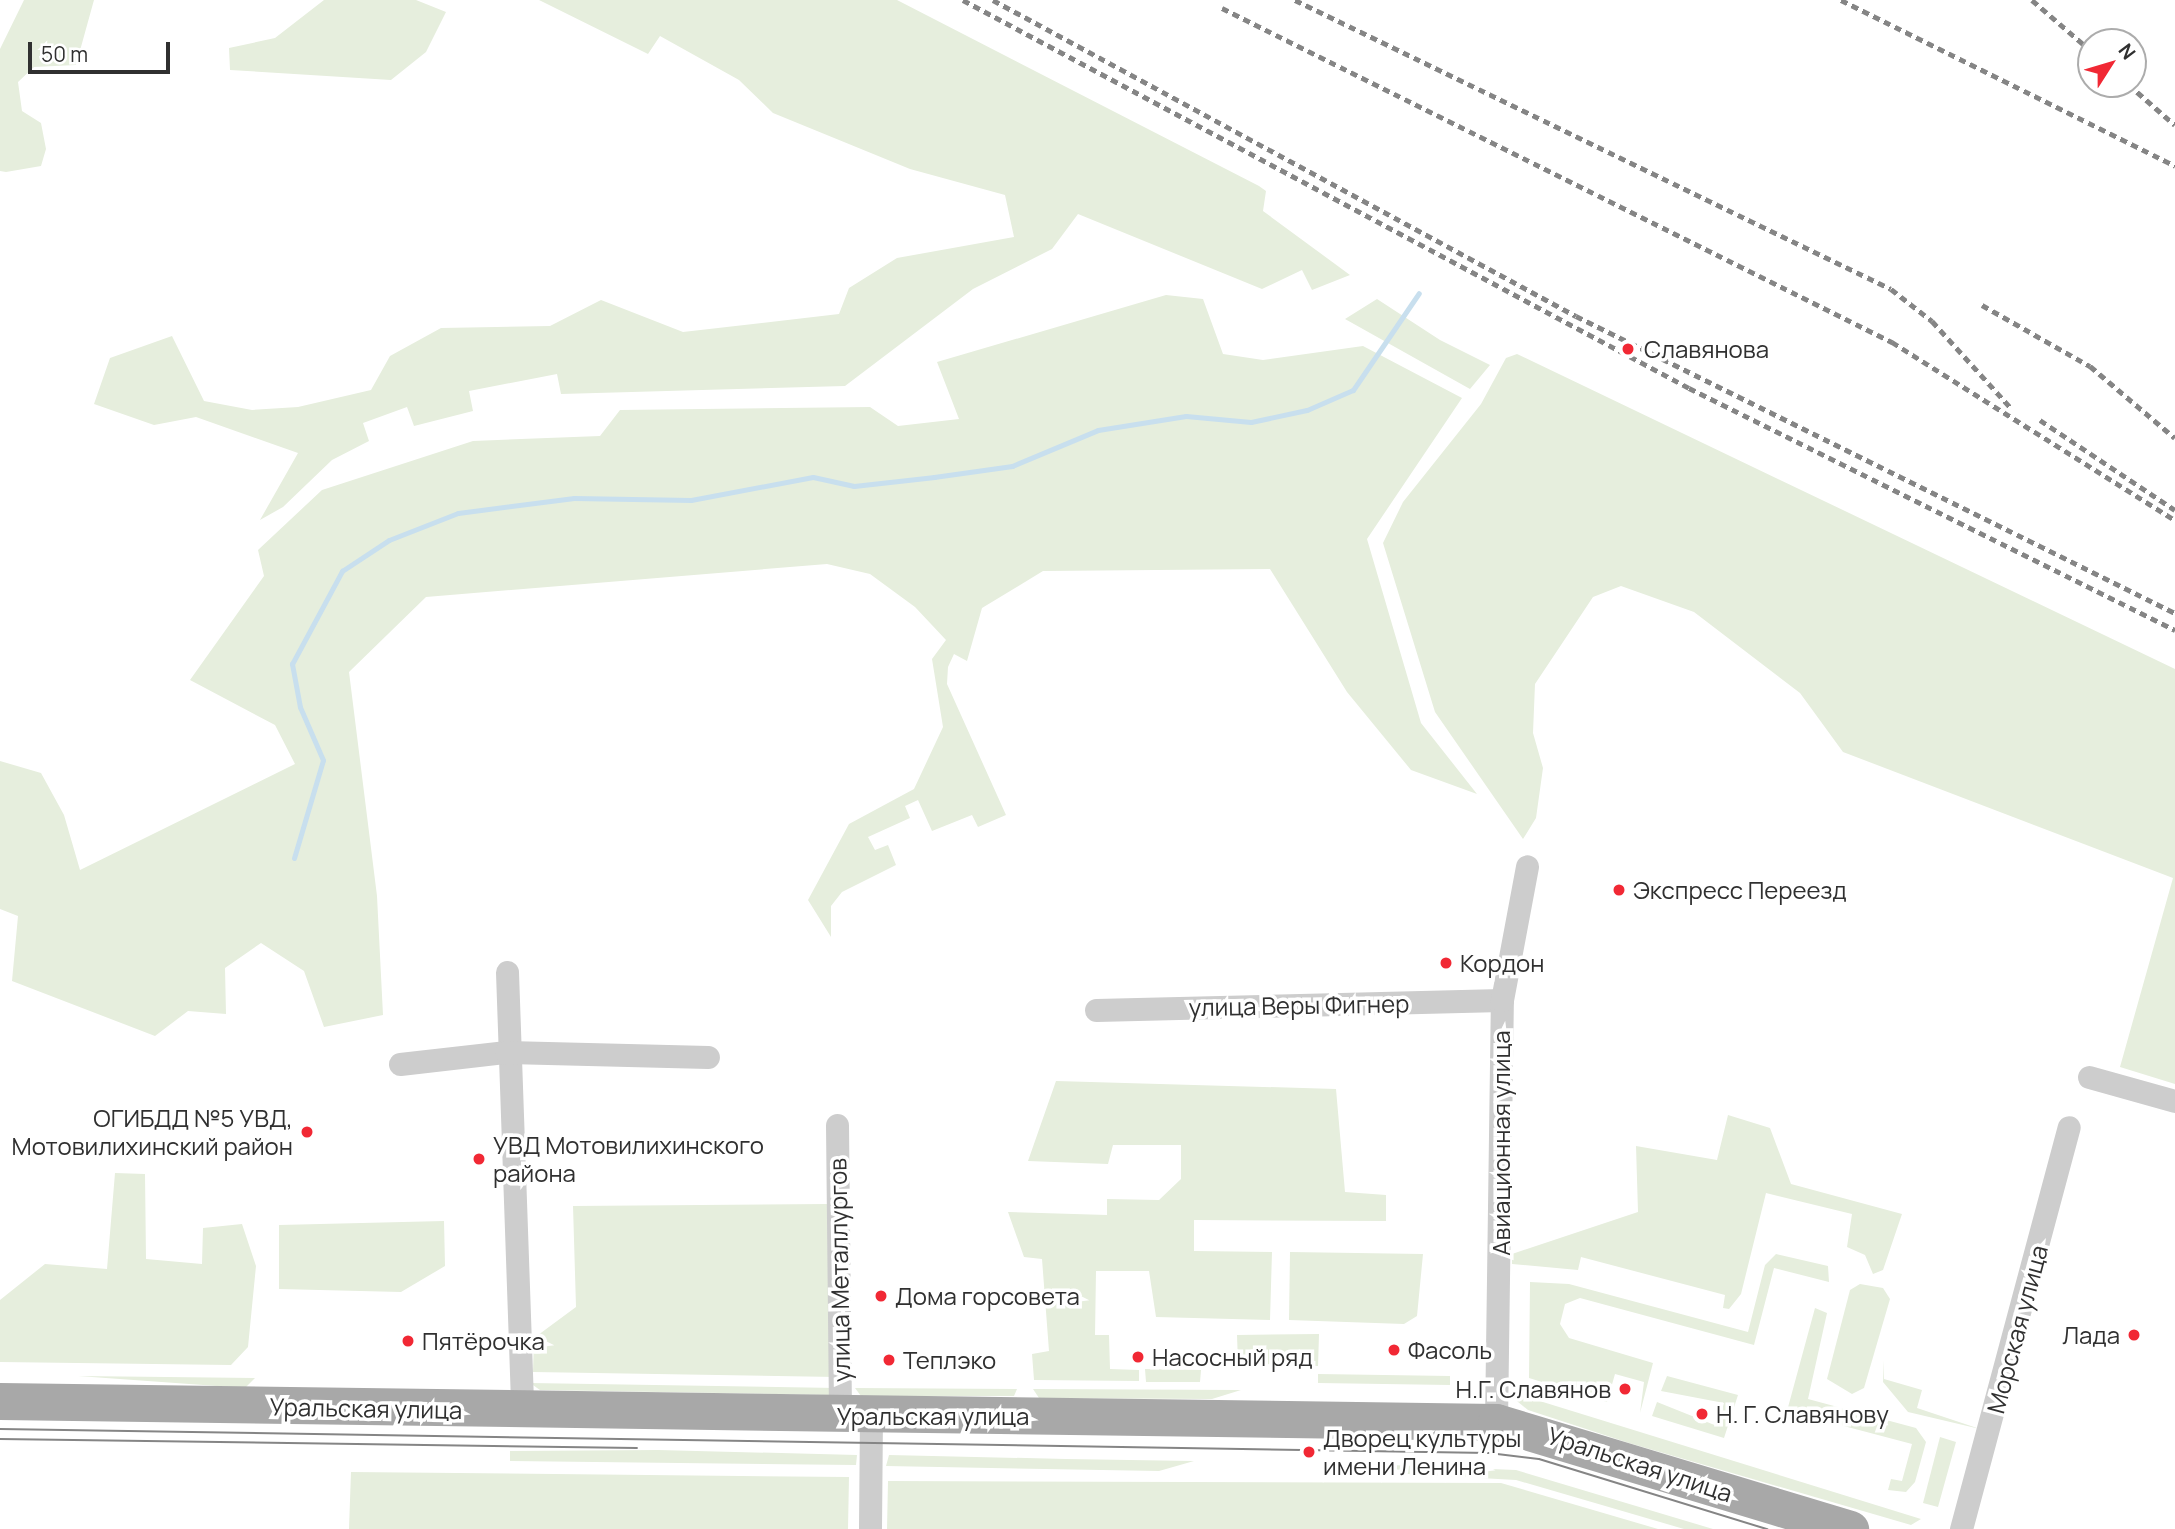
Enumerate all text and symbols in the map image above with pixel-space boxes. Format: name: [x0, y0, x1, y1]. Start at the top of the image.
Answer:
scale bar: [32, 28, 173, 72]
north arrow: [2077, 28, 2147, 98]
text: N: [2113, 38, 2142, 65]
text: 50 m: [41, 40, 88, 68]
place label: Славянова: [1644, 335, 1769, 363]
marker: Славянова: [1618, 339, 1638, 359]
place label: Экспресс Переезд: [1633, 876, 1847, 904]
marker: Экспресс Переезд: [1611, 882, 1627, 898]
place label: Кордон: [1460, 949, 1544, 977]
marker: Кордон: [1438, 955, 1454, 971]
street label: улица Веры Фигнер: [1188, 989, 1410, 1021]
street label: Авиационная улица: [1487, 1030, 1515, 1256]
place label: ОГИБДД №5 УВД, Мотовилихинский район: [12, 1104, 293, 1160]
marker: ОГИБДД №5 УВД, Мотовилихинский район: [299, 1124, 315, 1140]
place label: УВД Мотовилихинского района: [493, 1131, 764, 1187]
marker: УВД Мотовилихинского района: [471, 1151, 487, 1167]
street label: улица Металлургов: [823, 1158, 855, 1382]
street label: Морская улица: [1981, 1242, 2053, 1416]
place label: Дома горсовета: [895, 1282, 1080, 1310]
marker: Дома горсовета: [873, 1288, 889, 1304]
place label: Лада: [2062, 1321, 2120, 1349]
place label: Пятёрочка: [422, 1327, 545, 1355]
marker: Лада: [2126, 1327, 2142, 1343]
marker: Пятёрочка: [400, 1333, 416, 1349]
place label: Фасоль: [1408, 1336, 1492, 1364]
marker: Фасоль: [1386, 1342, 1402, 1358]
place label: Насосный ряд: [1152, 1343, 1313, 1371]
place label: Теплэко: [903, 1346, 996, 1374]
marker: Насосный ряд: [1130, 1349, 1146, 1365]
marker: Теплэко: [881, 1352, 897, 1368]
place label: Н.Г. Славянов: [1456, 1375, 1611, 1403]
marker: Н.Г. Славянов: [1617, 1381, 1633, 1397]
street label: Уральская улица: [269, 1392, 463, 1424]
place label: Н. Г. Славянову: [1716, 1400, 1889, 1428]
street label: Уральская улица: [837, 1402, 1029, 1430]
marker: Н. Г. Славянову: [1694, 1406, 1710, 1422]
street label: Уральская улица: [1544, 1421, 1736, 1507]
place label: Дворец культуры имени Ленина: [1323, 1424, 1521, 1480]
marker: Дворец культуры имени Ленина: [1301, 1444, 1317, 1460]

